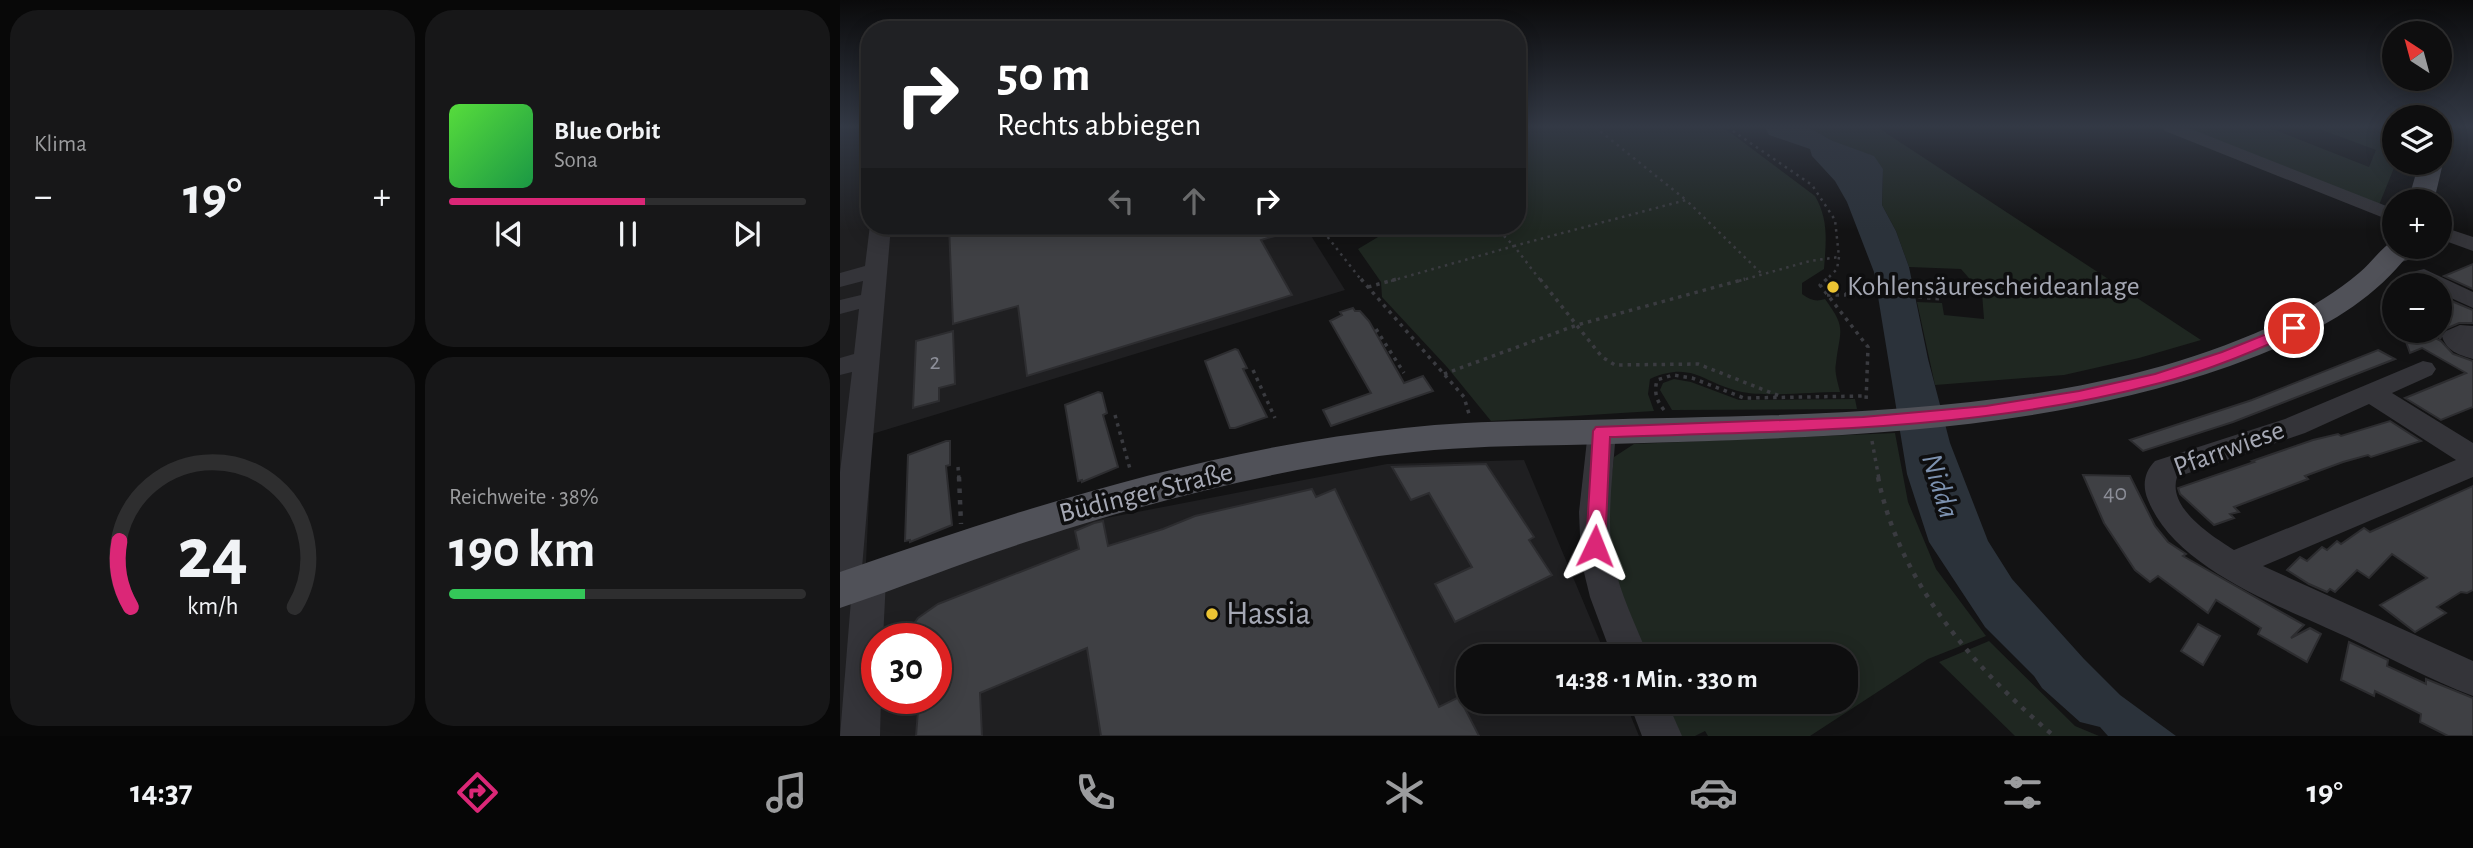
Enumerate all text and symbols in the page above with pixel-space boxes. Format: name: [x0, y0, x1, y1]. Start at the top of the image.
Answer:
north arrow: [2382, 21, 2452, 91]
map controls: [2382, 21, 2452, 343]
icon: right: [882, 49, 973, 140]
text: 50 m: [997, 51, 1091, 100]
button: layers: [2382, 105, 2452, 175]
text: Rechts abbiegen: [997, 109, 1201, 141]
text: Blue Orbit: [554, 118, 660, 144]
text: Klima: [34, 133, 87, 156]
text: Sona: [554, 149, 598, 172]
text: 19°: [183, 171, 242, 223]
text: −: [34, 178, 52, 216]
text: +: [373, 178, 391, 216]
icon: left: [1102, 182, 1140, 220]
icon: ahead: [1175, 182, 1213, 220]
icon: right: [1248, 182, 1286, 220]
button: +: [2382, 189, 2452, 259]
icon: previous: [490, 215, 528, 253]
icon: pause: [609, 215, 647, 253]
icon: next: [728, 215, 766, 253]
place label: Kohlensäurescheideanlage: [1847, 273, 2140, 301]
button: −: [2382, 273, 2452, 343]
marker: Kohlensäurescheideanlage: [1825, 279, 1841, 295]
pin: [2264, 298, 2324, 358]
icon: arrive: [2275, 309, 2313, 347]
house number: 2: [930, 350, 941, 374]
street label: Pfarrwiese: [2170, 416, 2288, 482]
water label: Nidda: [1916, 450, 1964, 522]
street label: Büdinger Straße: [1056, 458, 1236, 528]
house number: 40: [2103, 481, 2127, 505]
text: Reichweite · 38%: [449, 486, 599, 509]
position arrow: [1558, 509, 1632, 583]
text: 24: [177, 520, 248, 593]
text: 190 km: [449, 524, 595, 576]
text: km/h: [187, 594, 238, 619]
place label: Hassia: [1226, 598, 1311, 631]
marker: Hassia: [1204, 606, 1220, 622]
speed limit sign: 30: [861, 623, 952, 714]
text: 14:38 · 1 Min. · 330 m: [1556, 666, 1758, 692]
icon: directions: [453, 768, 502, 817]
icon: music: [762, 768, 811, 817]
icon: phone: [1071, 768, 1120, 817]
icon: climate: [1380, 768, 1429, 817]
icon: car: [1689, 768, 1738, 817]
icon: filters: [1998, 768, 2047, 817]
text: 14:37: [130, 776, 193, 808]
text: 19°: [2307, 776, 2343, 808]

